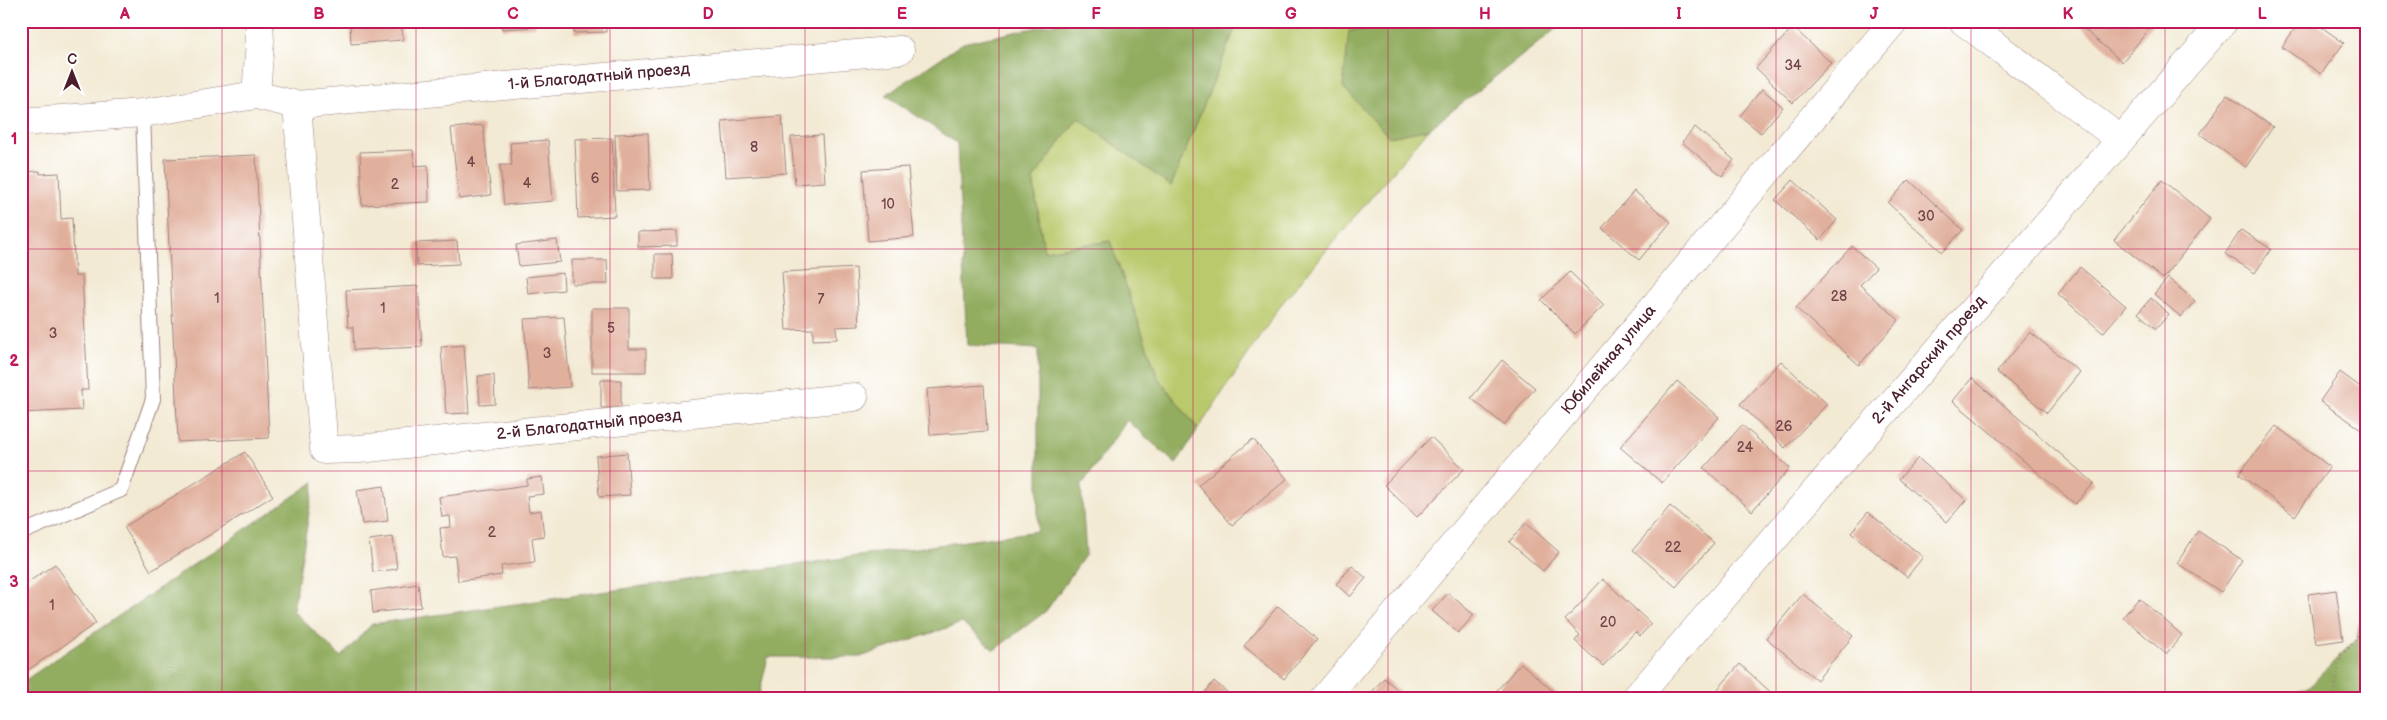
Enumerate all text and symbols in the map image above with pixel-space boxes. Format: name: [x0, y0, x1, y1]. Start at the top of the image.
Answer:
text: A: [119, 5, 130, 24]
text: B: [313, 5, 325, 24]
text: C: [507, 5, 519, 24]
text: D: [702, 5, 714, 24]
text: E: [897, 5, 907, 24]
text: F: [1091, 5, 1101, 24]
text: G: [1285, 5, 1297, 24]
text: H: [1479, 5, 1491, 24]
text: I: [1676, 5, 1682, 24]
text: J: [1870, 5, 1879, 24]
text: K: [2063, 5, 2074, 24]
text: L: [2257, 5, 2267, 24]
north arrow: [48, 48, 98, 98]
text: С: [67, 51, 77, 68]
house number: 34: [1784, 57, 1802, 74]
street label: 1-й Благодатный проезд: [507, 60, 691, 94]
text: 1: [11, 130, 17, 149]
house number: 8: [750, 139, 758, 156]
house number: 4: [467, 154, 476, 171]
house number: 6: [591, 170, 600, 187]
house number: 4: [523, 175, 532, 192]
house number: 2: [391, 176, 400, 193]
house number: 10: [881, 196, 895, 213]
house number: 30: [1918, 208, 1934, 225]
house number: 28: [1831, 288, 1847, 305]
house number: 1: [214, 290, 220, 307]
house number: 7: [818, 291, 825, 308]
street label: 2-й Ангарский проезд: [1868, 292, 1990, 428]
house number: 1: [380, 300, 386, 317]
street label: Юбилейная улица: [1558, 301, 1661, 418]
house number: 5: [607, 320, 615, 337]
house number: 3: [49, 325, 57, 342]
house number: 3: [543, 345, 551, 362]
text: 2: [9, 352, 19, 371]
street label: 2-й Благодатный проезд: [496, 406, 683, 444]
house number: 26: [1776, 418, 1793, 435]
house number: 24: [1737, 439, 1754, 456]
house number: 2: [488, 524, 497, 541]
house number: 22: [1665, 539, 1682, 556]
text: 3: [9, 573, 19, 592]
house number: 1: [49, 597, 55, 614]
house number: 20: [1600, 614, 1616, 631]

